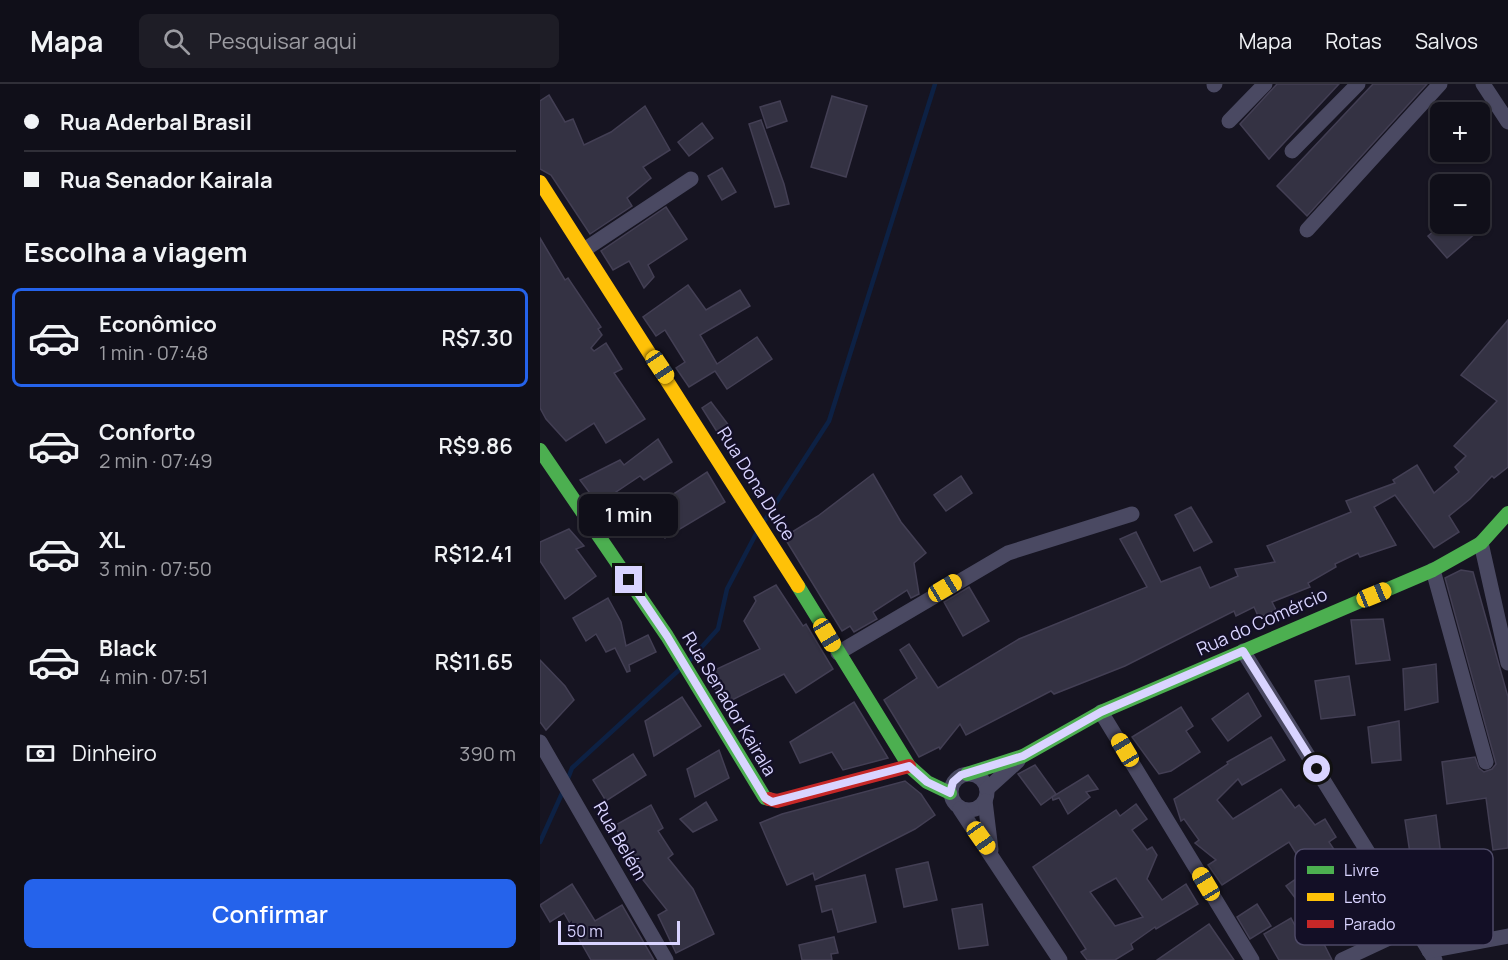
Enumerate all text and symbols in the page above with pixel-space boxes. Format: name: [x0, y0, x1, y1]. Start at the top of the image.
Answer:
search box: [139, 14, 559, 68]
text: Mapa: [30, 22, 103, 60]
icon: search: [160, 25, 193, 58]
text: Pesquisar aqui: [208, 26, 357, 56]
text: Mapa: [1239, 27, 1292, 55]
text: Rotas: [1325, 27, 1382, 55]
text: Salvos: [1415, 27, 1478, 55]
map controls: [1430, 102, 1490, 234]
button: +: [1430, 102, 1490, 162]
text: Rua Aderbal Brasil: [60, 107, 252, 137]
text: Rua Senador Kairala: [60, 165, 273, 195]
button: −: [1430, 174, 1490, 234]
text: Escolha a viagem: [24, 233, 247, 270]
text: Econômico: [99, 309, 217, 339]
icon: car: [27, 311, 81, 365]
text: R$7.30: [441, 323, 513, 353]
text: 1 min · 07:48: [99, 339, 208, 366]
car: [642, 347, 678, 387]
text: Conforto: [99, 417, 195, 447]
icon: car: [27, 419, 81, 473]
street label: Rua Dona Dulce: [712, 422, 801, 545]
text: R$9.86: [438, 431, 513, 461]
text: 2 min · 07:49: [99, 447, 213, 474]
callout: 1 min: [580, 493, 678, 535]
text: 1 min: [605, 501, 652, 528]
text: XL: [99, 525, 125, 555]
icon: car: [27, 527, 81, 581]
text: R$12.41: [434, 539, 513, 569]
text: 3 min · 07:50: [99, 555, 212, 582]
route end: [615, 566, 642, 593]
car: [925, 571, 965, 605]
car: [1354, 580, 1394, 610]
street label: Rua do Comércio: [1192, 582, 1331, 661]
car: [810, 615, 844, 655]
street label: Rua Senador Kairala: [677, 627, 782, 780]
text: Black: [99, 633, 156, 663]
icon: car: [27, 635, 81, 689]
text: R$11.65: [435, 647, 513, 677]
text: 4 min · 07:51: [99, 663, 208, 690]
car: [1108, 730, 1142, 770]
icon: cash: [24, 737, 57, 770]
text: Dinheiro: [72, 738, 157, 768]
text: 390 m: [459, 740, 516, 767]
route start: [1303, 755, 1330, 782]
street label: Rua Belém: [589, 797, 653, 884]
car: [963, 818, 999, 858]
legend: [1295, 849, 1493, 945]
text: Livre: [1344, 859, 1379, 881]
car: [1189, 864, 1223, 904]
button: Confirmar: [24, 879, 516, 948]
text: Lento: [1344, 886, 1386, 908]
text: Parado: [1344, 913, 1395, 935]
scale bar: [558, 918, 680, 946]
text: 50 m: [567, 920, 603, 942]

